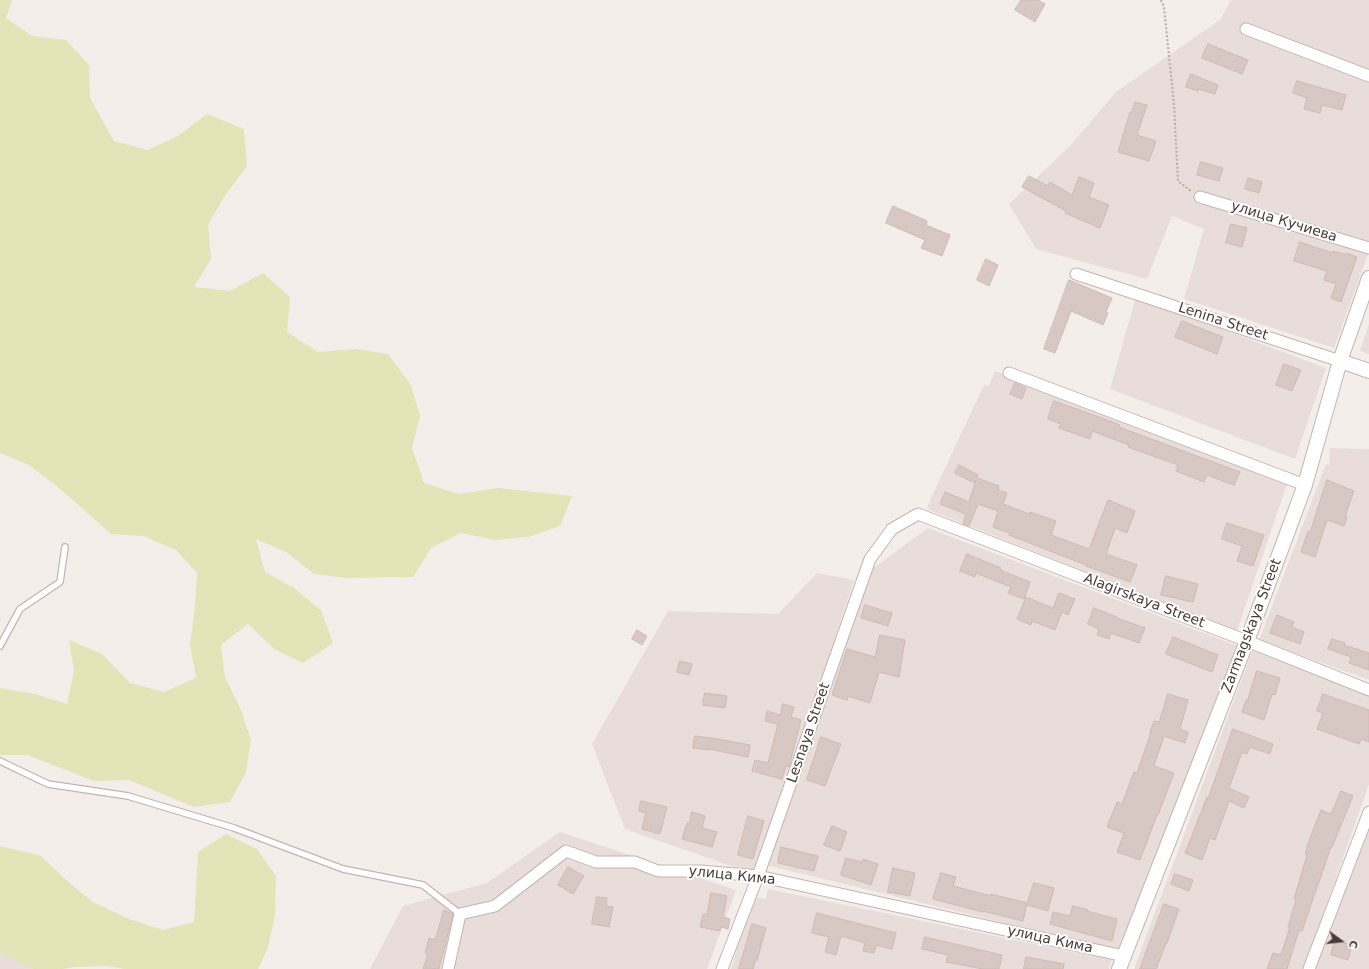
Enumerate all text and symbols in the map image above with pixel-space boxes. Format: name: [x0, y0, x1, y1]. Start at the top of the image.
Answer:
street label: улица Кучиева: [1229, 198, 1339, 246]
street label: Lenina Street: [1176, 300, 1270, 344]
street label: Zarmagskaya Street: [1219, 557, 1285, 695]
street label: Alagirskaya Street: [1081, 570, 1207, 632]
street label: Lesnaya Street: [784, 681, 834, 785]
street label: улица Кима: [688, 863, 776, 889]
north arrow: [1321, 921, 1361, 961]
street label: улица Кима: [1006, 923, 1094, 957]
text: С: [1346, 939, 1360, 950]

